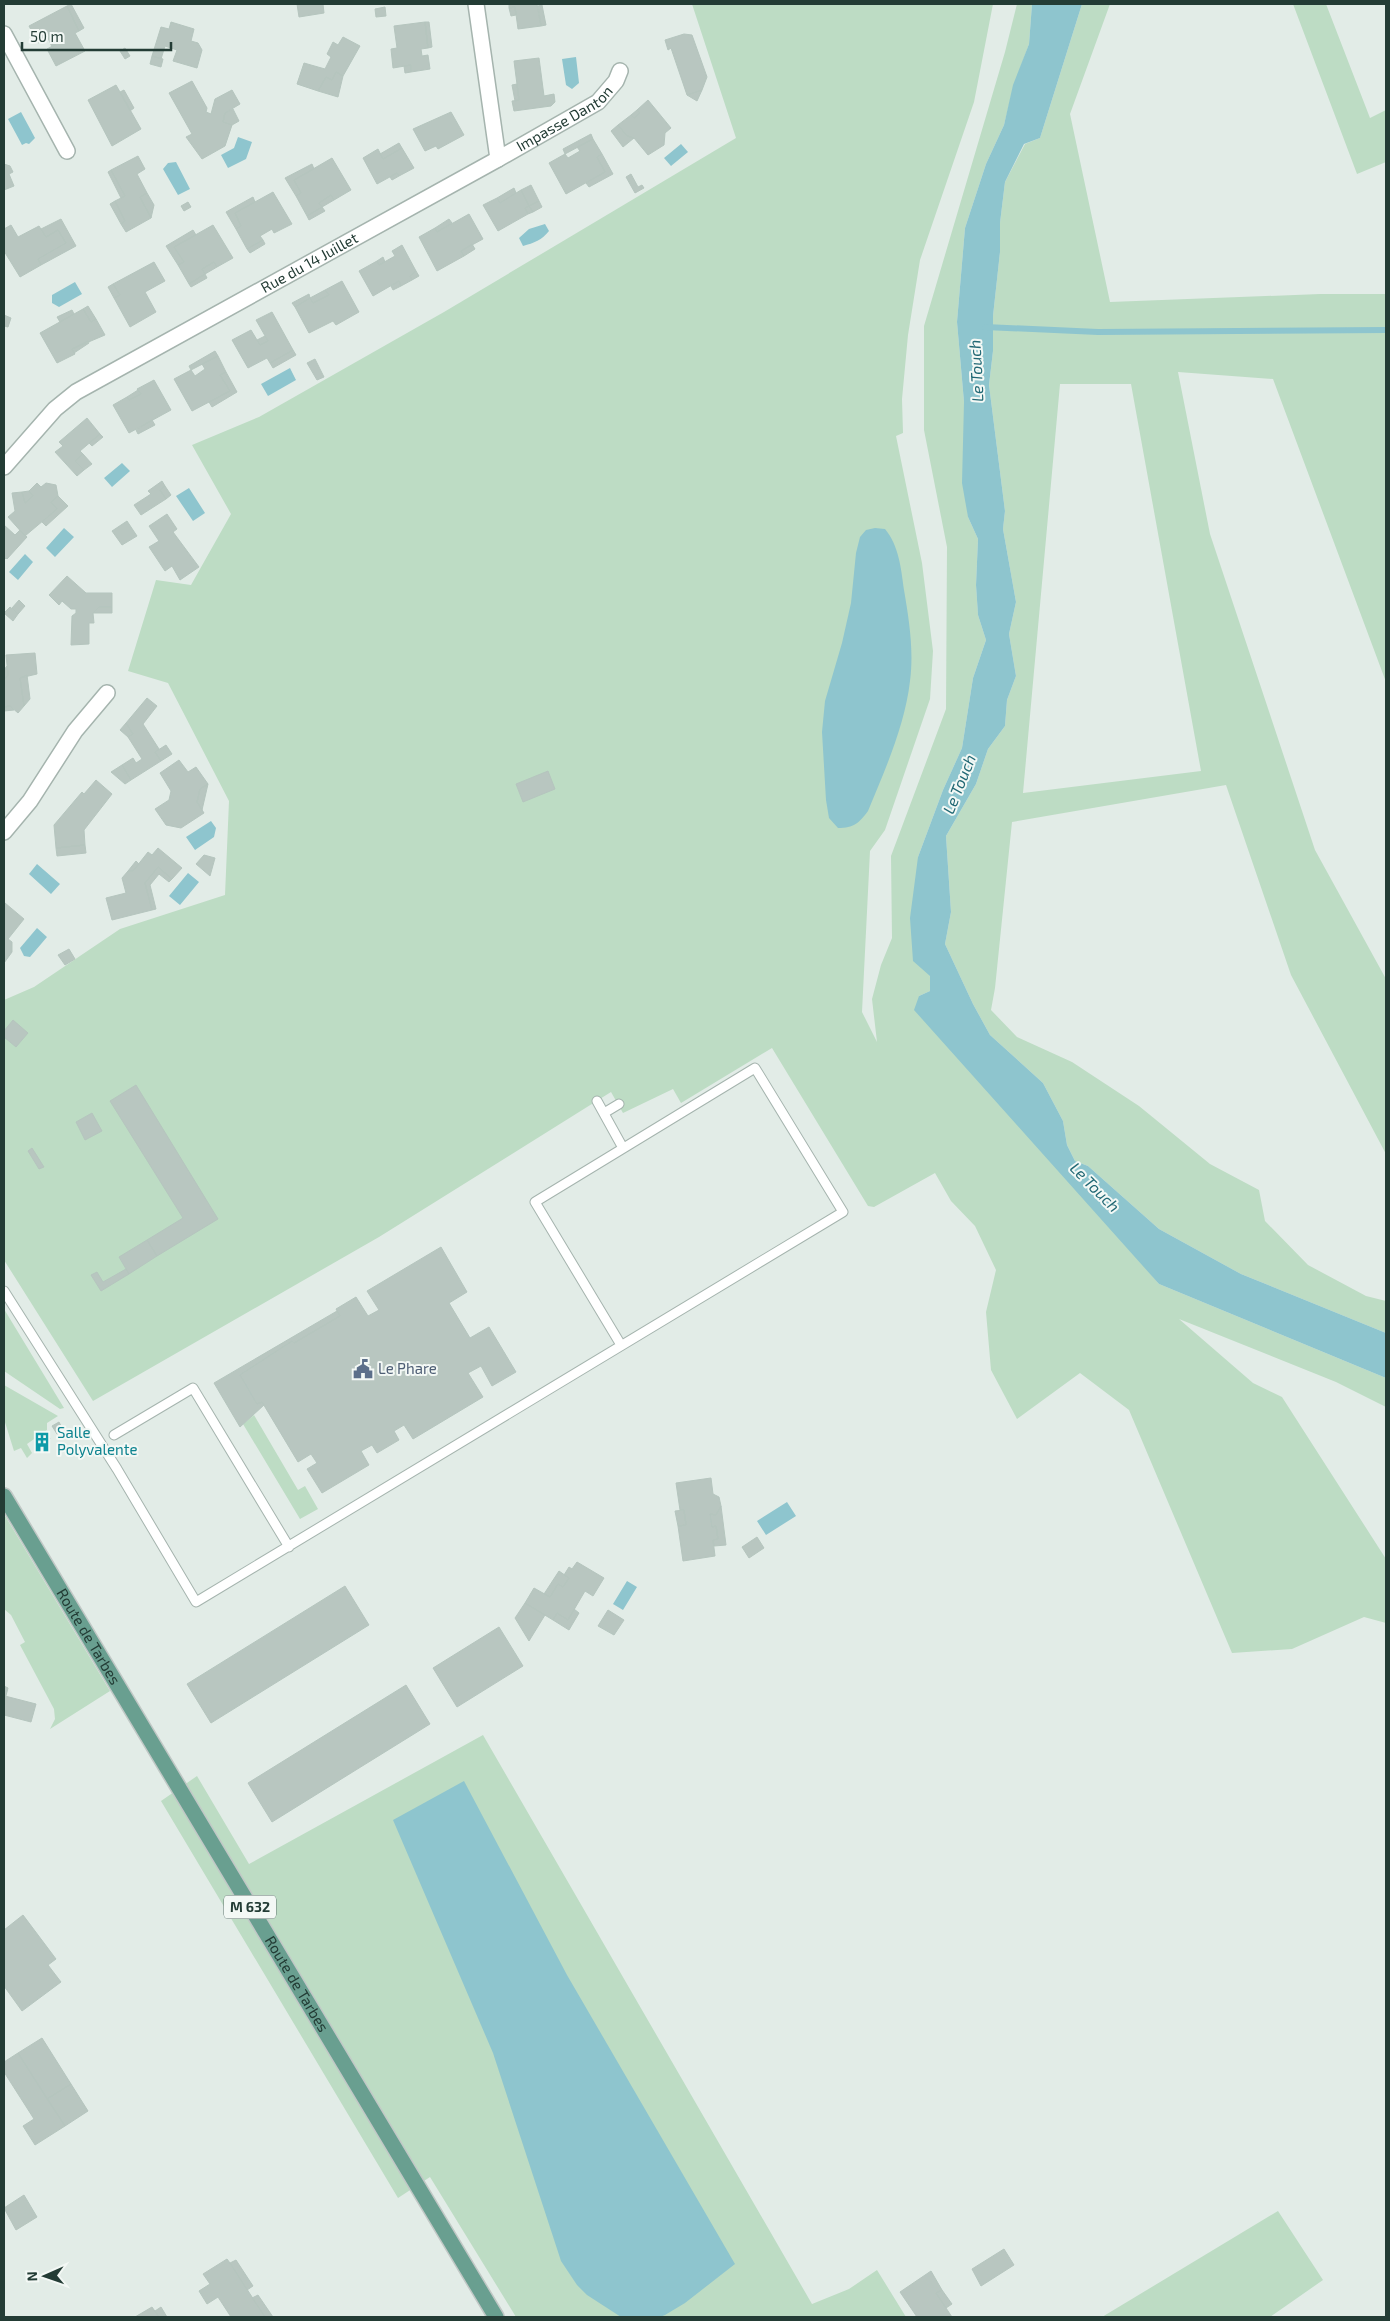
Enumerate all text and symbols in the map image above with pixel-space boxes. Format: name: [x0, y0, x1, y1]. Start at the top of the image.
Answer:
scale bar: [22, 20, 171, 52]
text: 50 m: [30, 27, 64, 45]
street label: Impasse Danton: [513, 82, 616, 155]
street label: Rue du 14 Juillet: [257, 228, 361, 296]
water label: Le Touch: [964, 339, 987, 403]
water label: Le Touch: [938, 751, 979, 816]
water label: Le Touch: [1067, 1158, 1124, 1215]
public building icon: Le Phare: [352, 1358, 374, 1380]
place label: Le Phare: [378, 1359, 437, 1377]
place label: Salle Polyvalente: [57, 1423, 137, 1458]
building icon: Salle Polyvalente: [31, 1431, 53, 1453]
street label: Route de Tarbes: [53, 1585, 125, 1688]
road number: M 632: [224, 1895, 276, 1918]
street label: Route de Tarbes: [262, 1932, 333, 2035]
north arrow: [20, 2251, 70, 2301]
text: N: [23, 2271, 40, 2282]

